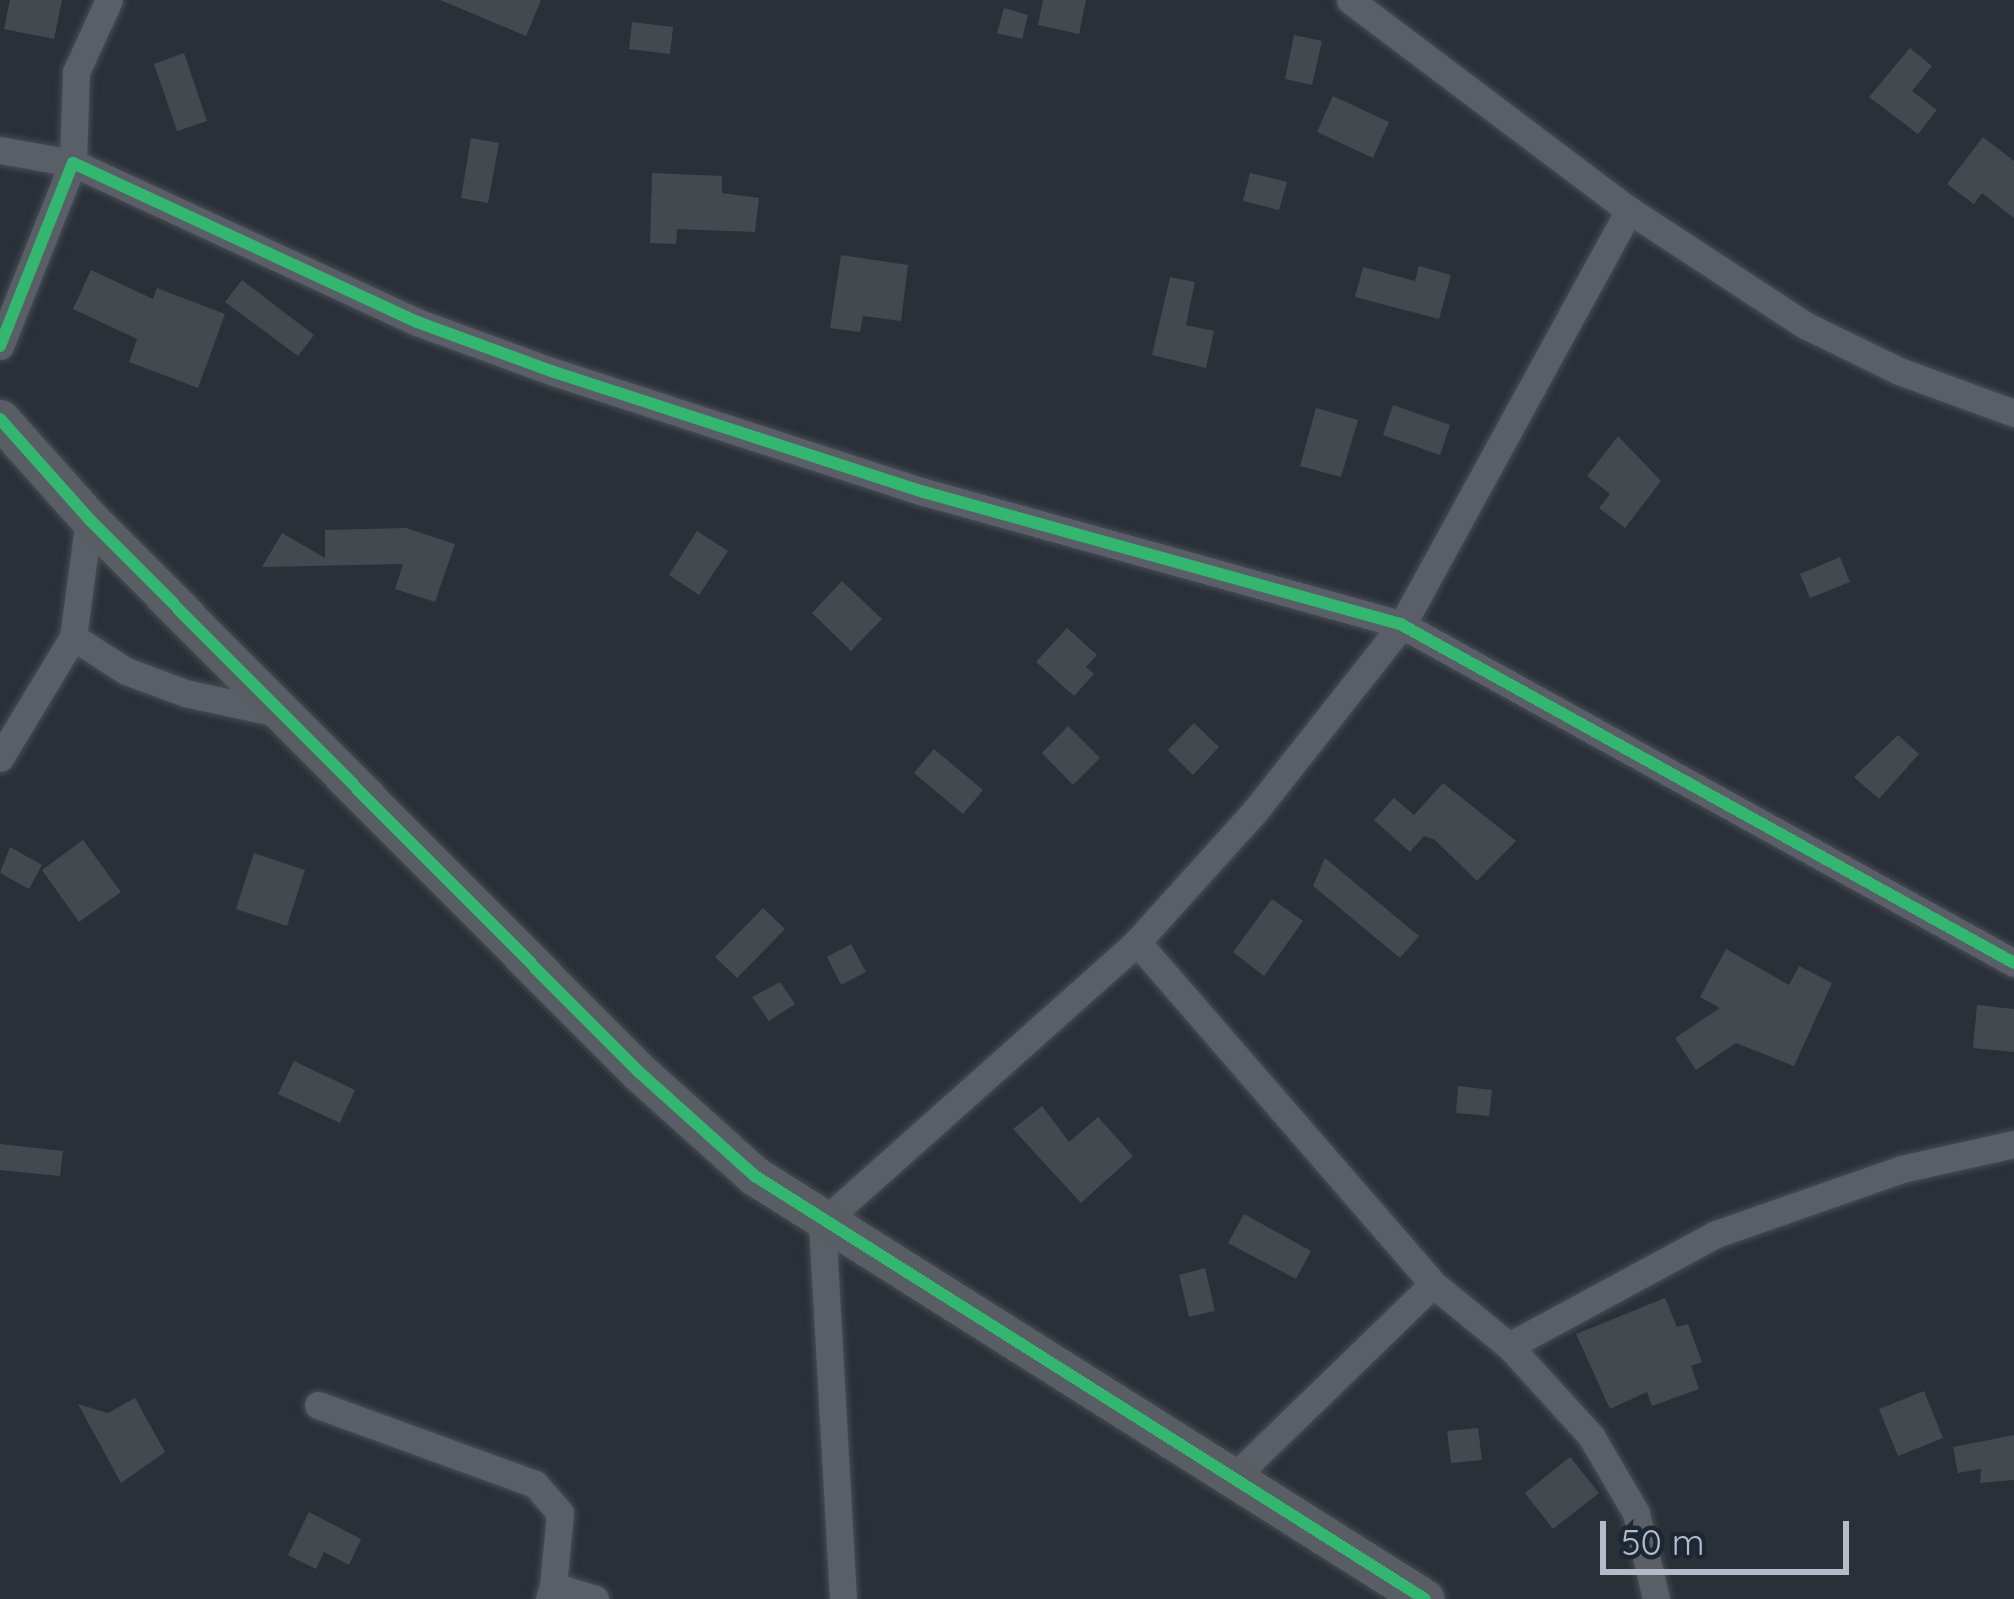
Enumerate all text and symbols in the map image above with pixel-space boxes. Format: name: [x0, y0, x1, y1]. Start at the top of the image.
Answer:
scale bar: [1606, 1497, 1855, 1571]
text: 50 m: [1621, 1519, 1705, 1564]

